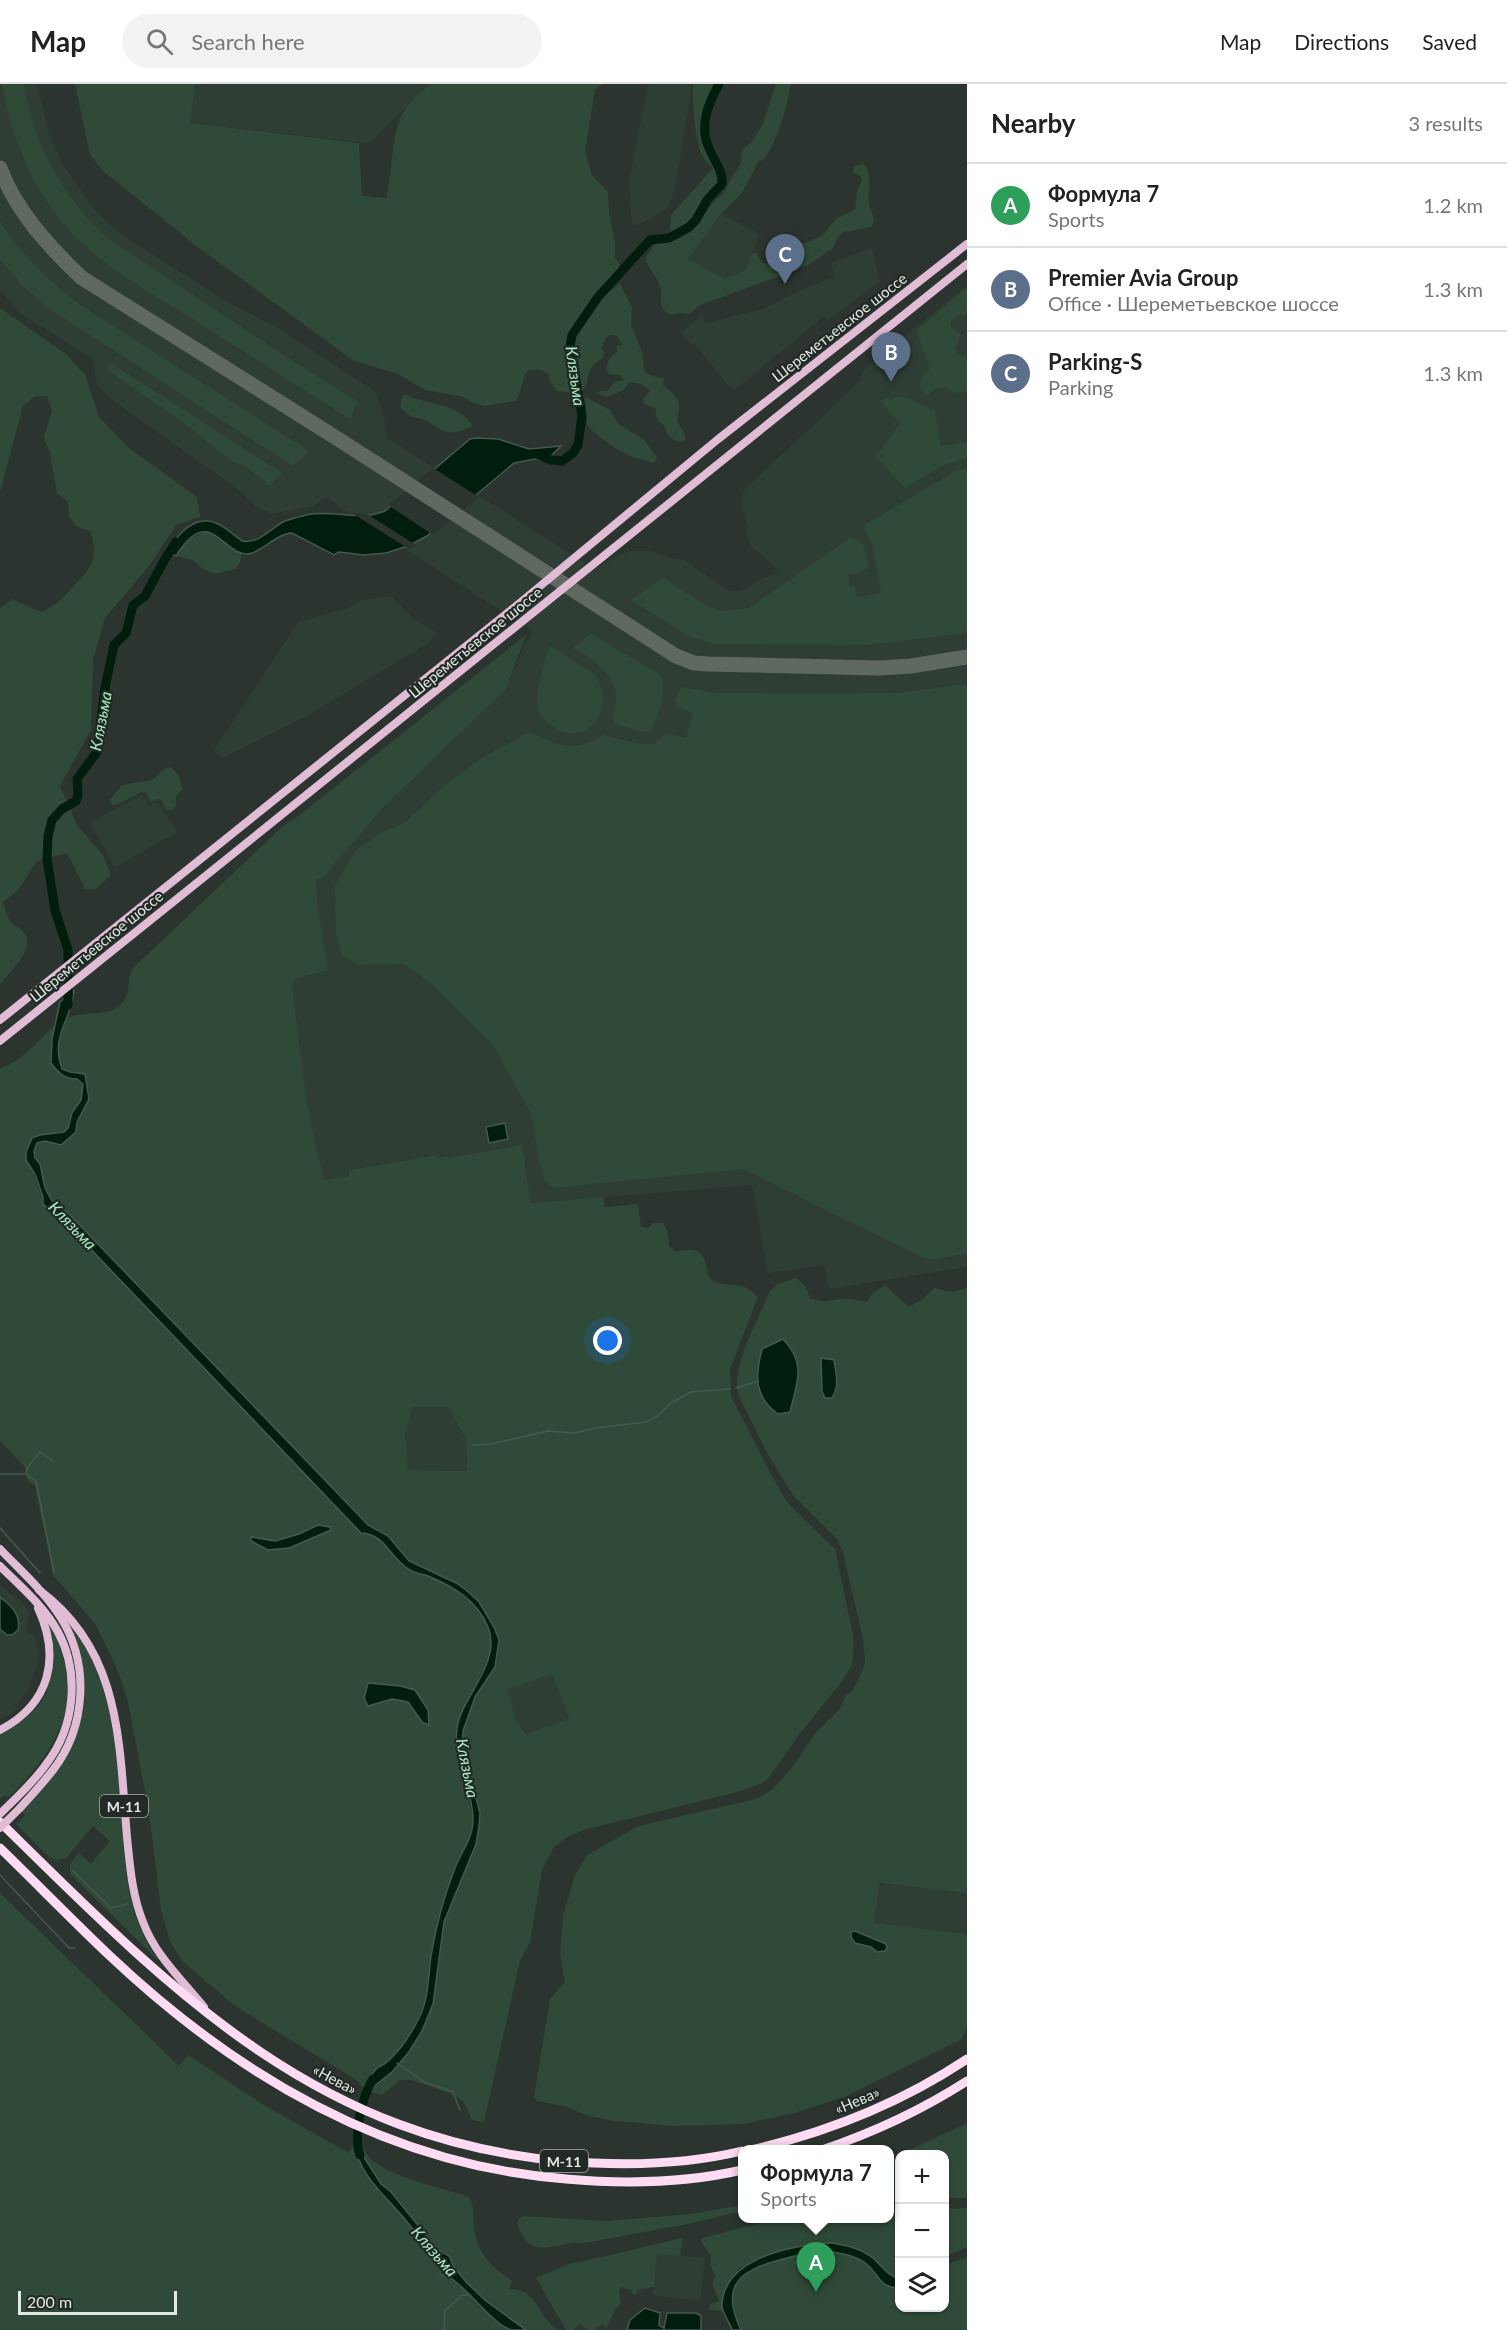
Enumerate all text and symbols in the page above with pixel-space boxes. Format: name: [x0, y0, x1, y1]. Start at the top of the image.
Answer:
search box: [122, 14, 542, 68]
text: Map: [30, 24, 86, 58]
icon: search: [143, 25, 176, 58]
text: Search here: [191, 28, 305, 55]
text: Map: [1220, 29, 1261, 54]
text: Directions: [1294, 29, 1389, 54]
text: Saved: [1422, 29, 1477, 54]
text: Nearby: [991, 107, 1076, 139]
text: 3 results: [1408, 111, 1483, 135]
text: Формула 7: [1048, 180, 1159, 207]
text: A: [1004, 193, 1017, 217]
text: 1.2 km: [1423, 193, 1483, 217]
text: Sports: [1048, 207, 1104, 231]
pin: C: [766, 234, 804, 284]
text: Premier Avia Group: [1048, 264, 1239, 291]
street label: Шереметьевское шоссе: [768, 269, 910, 385]
text: B: [1004, 277, 1017, 301]
text: 1.3 km: [1423, 277, 1483, 301]
text: Office · Шереметьевское шоссе: [1048, 291, 1339, 315]
pin: B: [872, 332, 910, 382]
water label: Клязьма: [562, 345, 590, 407]
text: Parking-S: [1048, 348, 1142, 375]
text: C: [1004, 361, 1017, 385]
text: 1.3 km: [1423, 361, 1483, 385]
text: Parking: [1048, 375, 1113, 399]
street label: Шереметьевское шоссе: [405, 583, 545, 701]
water label: Клязьма: [85, 690, 115, 752]
street label: Шереметьевское шоссе: [26, 887, 166, 1005]
water label: Клязьма: [45, 1197, 101, 1253]
your location: [593, 1326, 622, 1355]
water label: Клязьма: [453, 1737, 483, 1799]
road number: М-11: [100, 1795, 148, 1817]
street label: «Нева»: [310, 2060, 360, 2098]
street label: «Нева»: [832, 2083, 882, 2117]
popup: [738, 2145, 894, 2223]
road number: М-11: [540, 2150, 588, 2172]
map controls: [895, 2150, 949, 2312]
button: +: [895, 2150, 949, 2204]
text: Формула 7: [760, 2159, 872, 2186]
text: Sports: [760, 2186, 817, 2210]
button: −: [895, 2204, 949, 2258]
water label: Клязьма: [408, 2222, 462, 2280]
pin: A: [796, 2242, 836, 2292]
button: layers: [895, 2258, 949, 2312]
scale bar: [18, 2288, 177, 2316]
text: 200 m: [27, 2292, 72, 2311]

